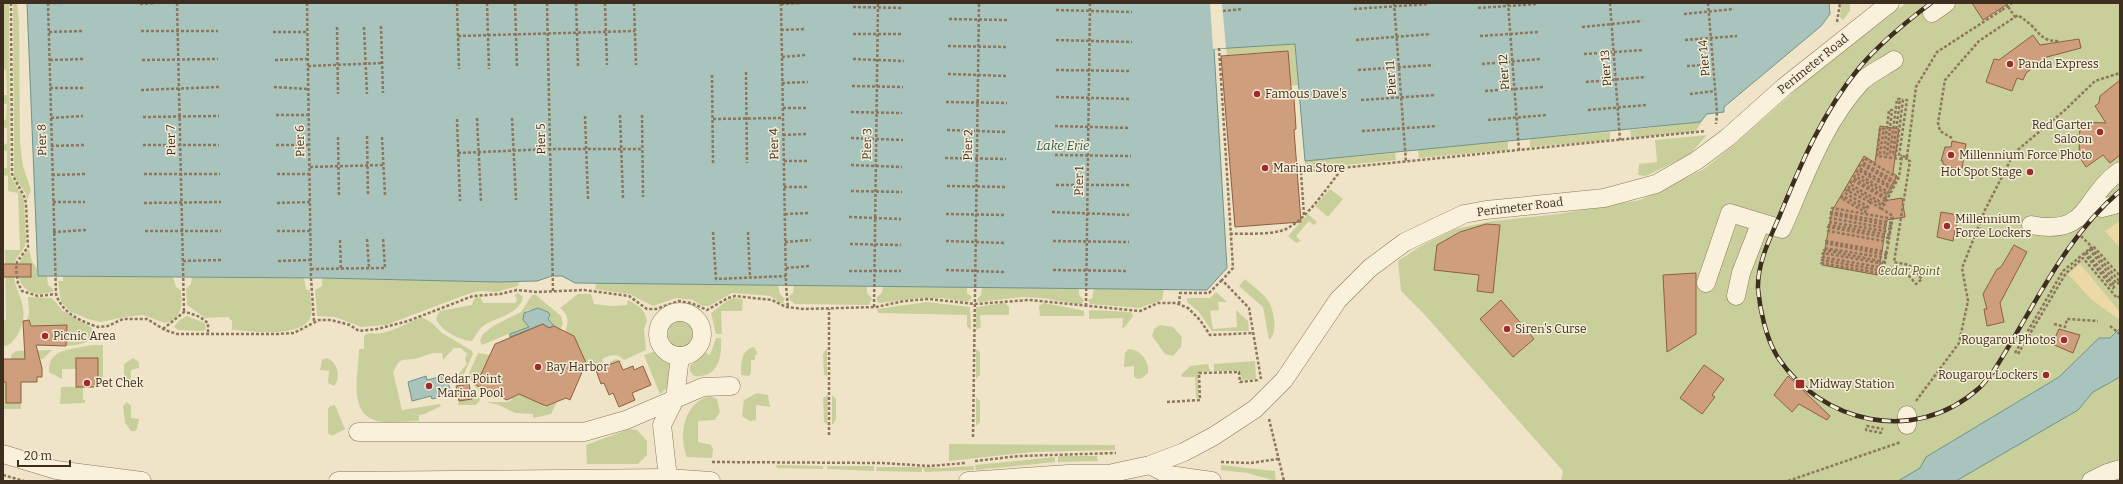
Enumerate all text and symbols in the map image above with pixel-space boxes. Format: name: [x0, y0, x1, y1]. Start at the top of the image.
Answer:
street label: Perimeter Road: [1775, 31, 1851, 97]
street label: Pier 14: [1695, 39, 1713, 77]
street label: Pier 13: [1598, 49, 1614, 87]
street label: Pier 12: [1496, 53, 1512, 91]
place label: Panda Express: [2018, 57, 2099, 71]
marker: Panda Express: [2005, 59, 2015, 69]
street label: Pier 11: [1383, 60, 1399, 96]
place label: Famous Dave's: [1265, 87, 1347, 101]
marker: Famous Dave's: [1252, 89, 1262, 99]
place label: Red Garter Saloon: [2032, 118, 2093, 146]
street label: Pier 5: [534, 123, 548, 155]
street label: Pier 8: [35, 124, 49, 156]
street label: Pier 7: [164, 124, 178, 156]
street label: Pier 6: [293, 125, 307, 157]
marker: Red Garter Saloon: [2095, 127, 2105, 137]
street label: Pier 4: [767, 128, 781, 160]
street label: Pier 3: [860, 128, 874, 160]
street label: Pier 2: [961, 129, 975, 161]
water label: Lake Erie: [1036, 138, 1090, 153]
place label: Millennium Force Photo: [1959, 148, 2092, 162]
marker: Millennium Force Photo: [1946, 150, 1956, 160]
place label: Marina Store: [1273, 161, 1345, 175]
marker: Marina Store: [1260, 163, 1270, 173]
place label: Hot Spot Stage: [1940, 165, 2022, 179]
street label: Pier 1: [1072, 166, 1086, 196]
marker: Hot Spot Stage: [2025, 167, 2035, 177]
street label: Perimeter Road: [1476, 195, 1564, 219]
place label: Millennium Force Lockers: [1955, 212, 2031, 240]
marker: Millennium Force Lockers: [1942, 221, 1952, 231]
park label: Cedar Point: [1878, 264, 1941, 278]
place label: Siren's Curse: [1515, 322, 1587, 336]
marker: Siren's Curse: [1502, 324, 1512, 334]
place label: Picnic Area: [53, 329, 116, 343]
marker: Picnic Area: [40, 331, 50, 341]
place label: Rougarou Photos: [1961, 333, 2056, 347]
marker: Rougarou Photos: [2059, 335, 2069, 345]
place label: Bay Harbor: [546, 360, 609, 374]
marker: Bay Harbor: [533, 362, 543, 372]
place label: Rougarou Lockers: [1938, 368, 2038, 382]
marker: Rougarou Lockers: [2041, 370, 2051, 380]
place label: Cedar Point Marina Pool: [437, 372, 504, 400]
place label: Pet Chek: [95, 376, 144, 390]
place label: Midway Station: [1809, 377, 1895, 391]
marker: Pet Chek: [82, 378, 92, 388]
marker: Midway Station: [1794, 378, 1806, 390]
marker: Cedar Point Marina Pool: [424, 381, 434, 391]
scale bar: [18, 442, 70, 468]
text: 20 m: [24, 449, 53, 463]

